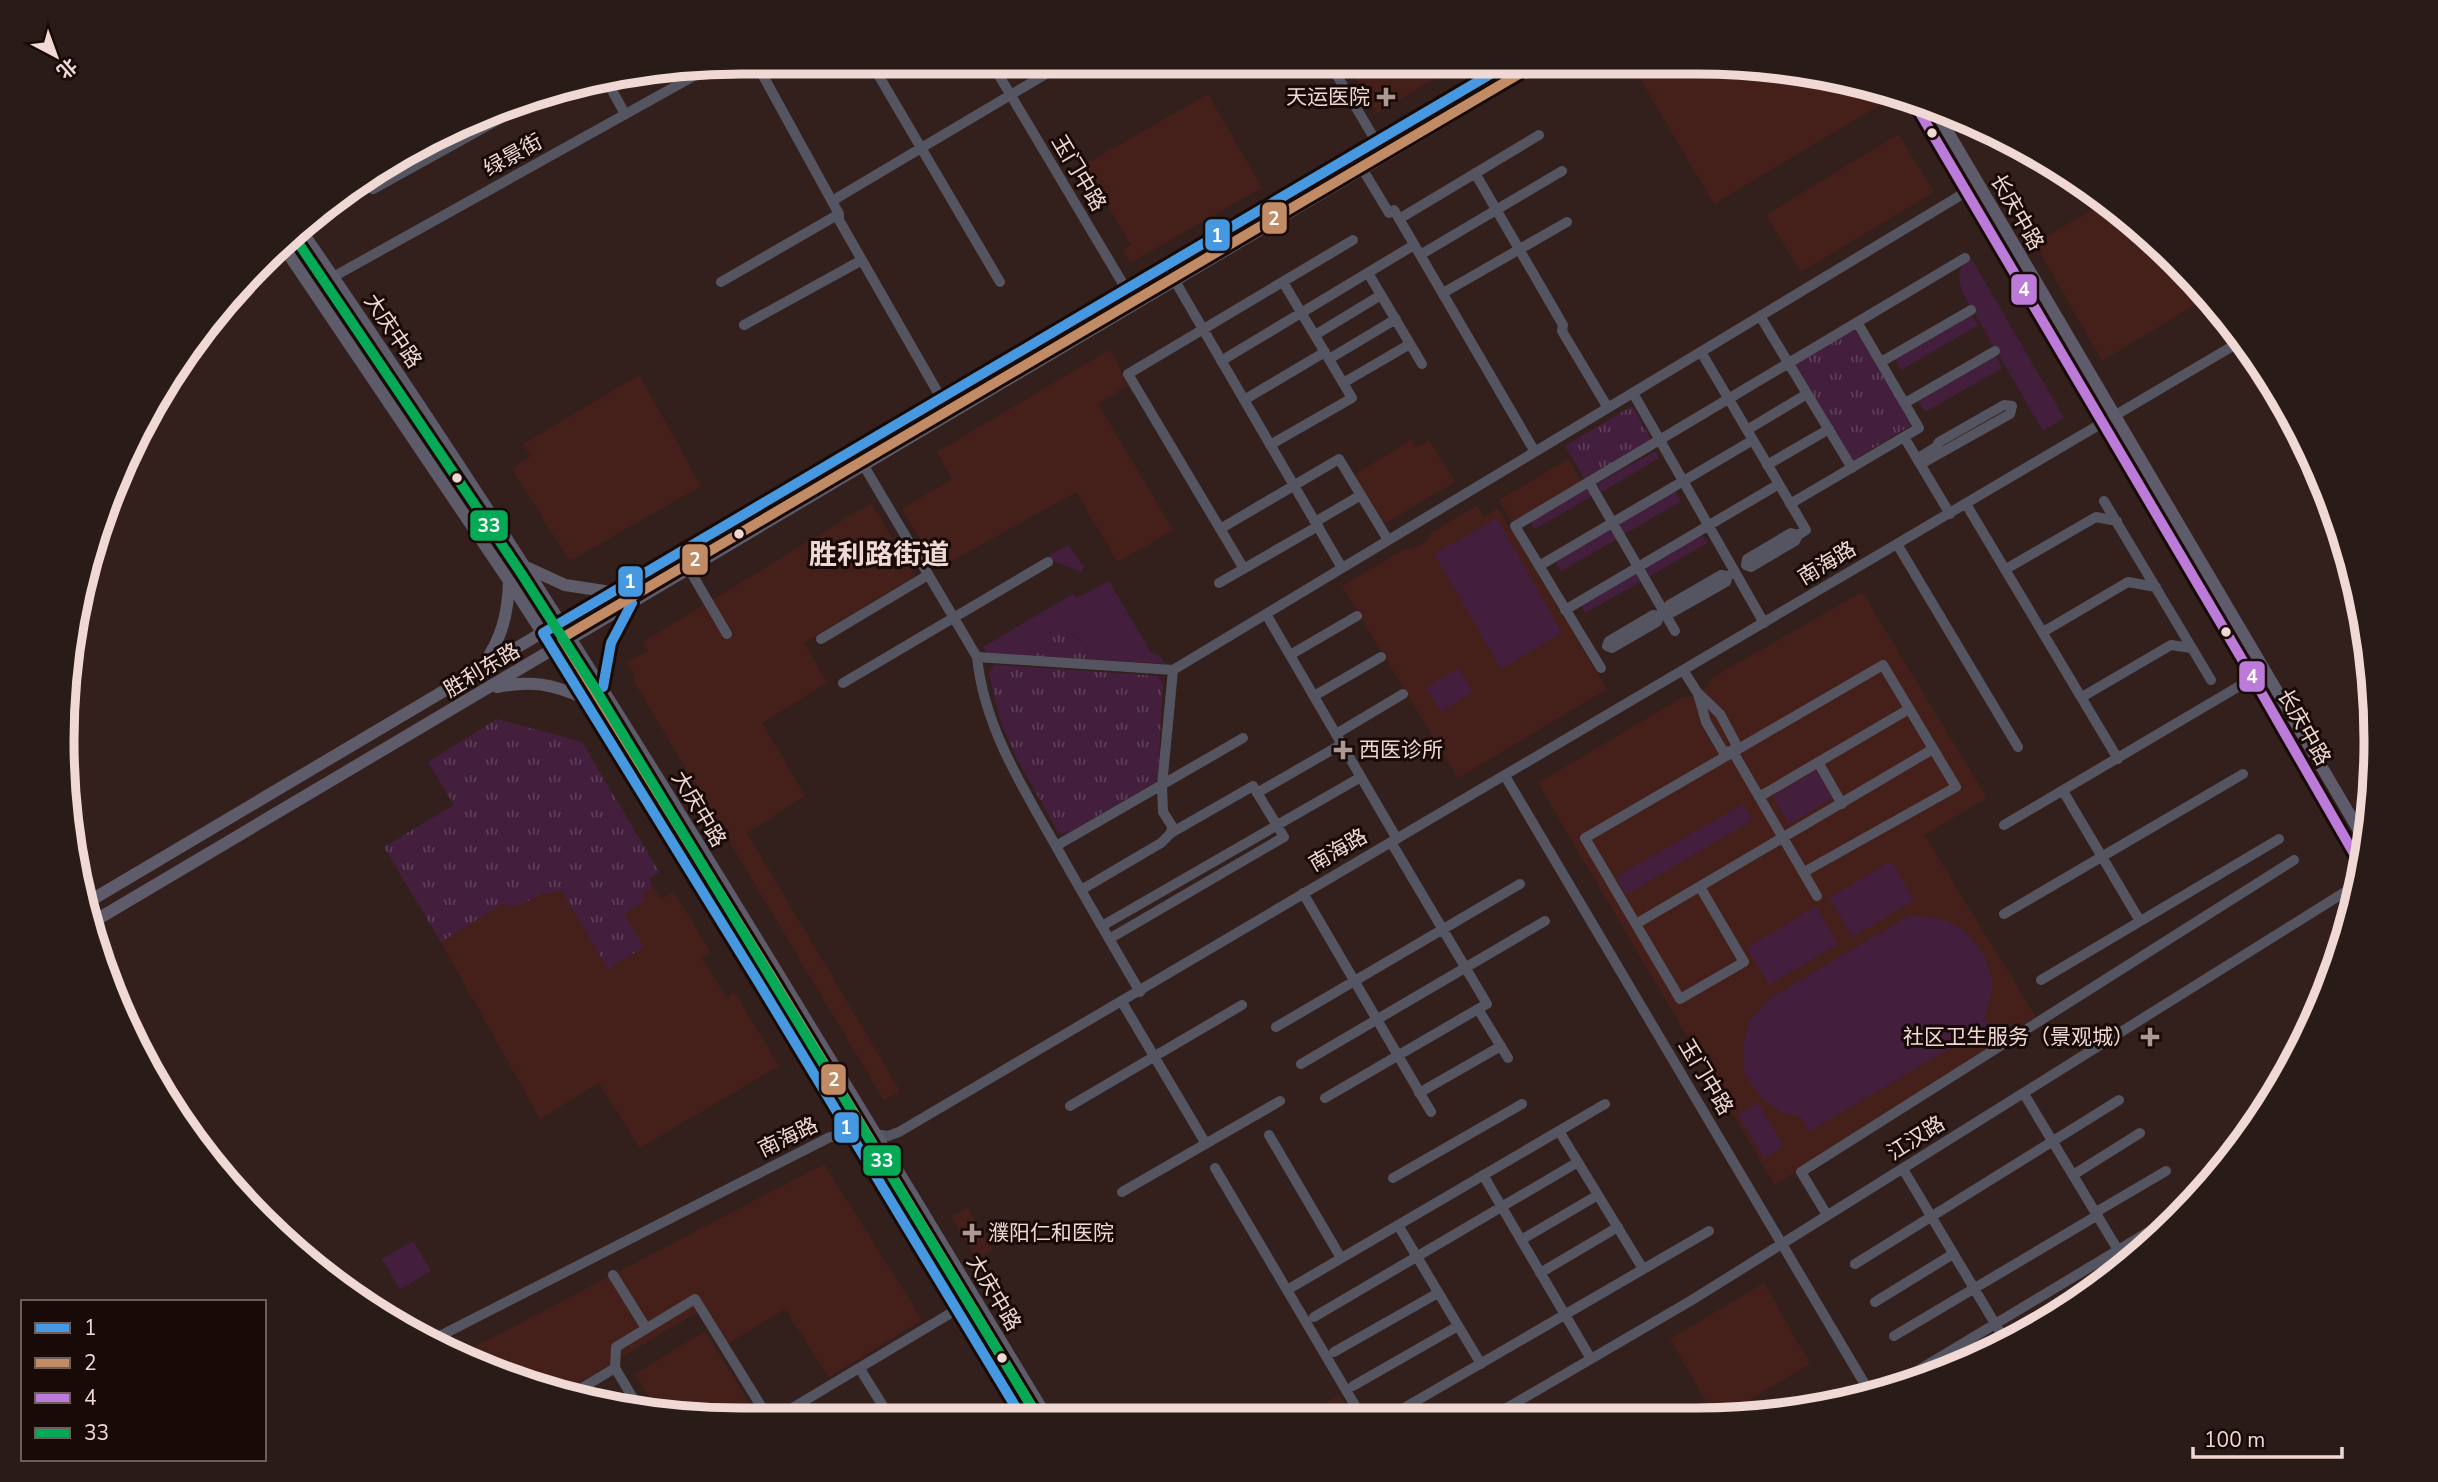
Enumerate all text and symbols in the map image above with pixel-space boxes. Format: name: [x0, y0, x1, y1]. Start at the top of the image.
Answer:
north arrow: [21, 21, 91, 91]
text: 北: [51, 52, 82, 84]
place label: 天运医院: [1286, 83, 1370, 111]
marker: 天运医院: [1376, 87, 1396, 107]
unlabelled marker: [1925, 126, 1939, 140]
street label: 绿景街: [479, 127, 547, 183]
street label: 玉门中路: [1045, 130, 1113, 216]
street label: 长庆中路: [1984, 169, 2050, 255]
line badge: 2: [1261, 201, 1288, 235]
text: 2: [1268, 206, 1280, 232]
line badge: 1: [1204, 218, 1231, 252]
text: 1: [1211, 223, 1223, 249]
line badge: 4: [2010, 273, 2038, 306]
text: 4: [2018, 277, 2030, 303]
street label: 大庆中路: [358, 288, 428, 374]
unlabelled marker: [450, 471, 464, 485]
line badge: 33: [469, 509, 509, 542]
text: 33: [478, 513, 500, 539]
unlabelled marker: [732, 527, 746, 541]
street label: 南海路: [1793, 535, 1861, 591]
district label: 胜利路街道: [809, 536, 949, 574]
line badge: 2: [681, 543, 709, 576]
text: 2: [689, 547, 701, 573]
line badge: 1: [617, 565, 644, 598]
text: 1: [624, 569, 636, 595]
unlabelled marker: [2219, 625, 2233, 639]
street label: 胜利东路: [439, 636, 525, 704]
line badge: 4: [2238, 660, 2266, 693]
text: 4: [2246, 664, 2258, 690]
street label: 长庆中路: [2271, 684, 2337, 770]
place label: 西医诊所: [1359, 736, 1443, 764]
marker: 西医诊所: [1333, 740, 1353, 760]
street label: 大庆中路: [665, 766, 733, 852]
street label: 南海路: [1304, 822, 1372, 878]
place label: 社区卫生服务（景观城）: [1903, 1023, 2134, 1051]
marker: 社区卫生服务（景观城）: [2140, 1027, 2160, 1047]
street label: 玉门中路: [1672, 1034, 1740, 1120]
line badge: 2: [820, 1063, 847, 1096]
text: 2: [828, 1067, 840, 1093]
street label: 江汉路: [1882, 1109, 1950, 1167]
street label: 南海路: [754, 1111, 822, 1163]
line badge: 1: [833, 1111, 860, 1144]
text: 1: [840, 1115, 852, 1141]
line badge: 33: [862, 1144, 902, 1177]
text: 33: [871, 1148, 893, 1174]
place label: 濮阳仁和医院: [988, 1219, 1114, 1247]
marker: 濮阳仁和医院: [962, 1223, 982, 1243]
street label: 大庆中路: [960, 1250, 1028, 1336]
legend: [21, 1300, 266, 1461]
text: 1: [84, 1314, 97, 1342]
text: 2: [84, 1349, 97, 1377]
unlabelled marker: [995, 1351, 1009, 1365]
text: 4: [84, 1384, 97, 1412]
scale bar: [2193, 1416, 2342, 1460]
text: 33: [84, 1419, 109, 1447]
text: 100 m: [2204, 1426, 2265, 1454]

